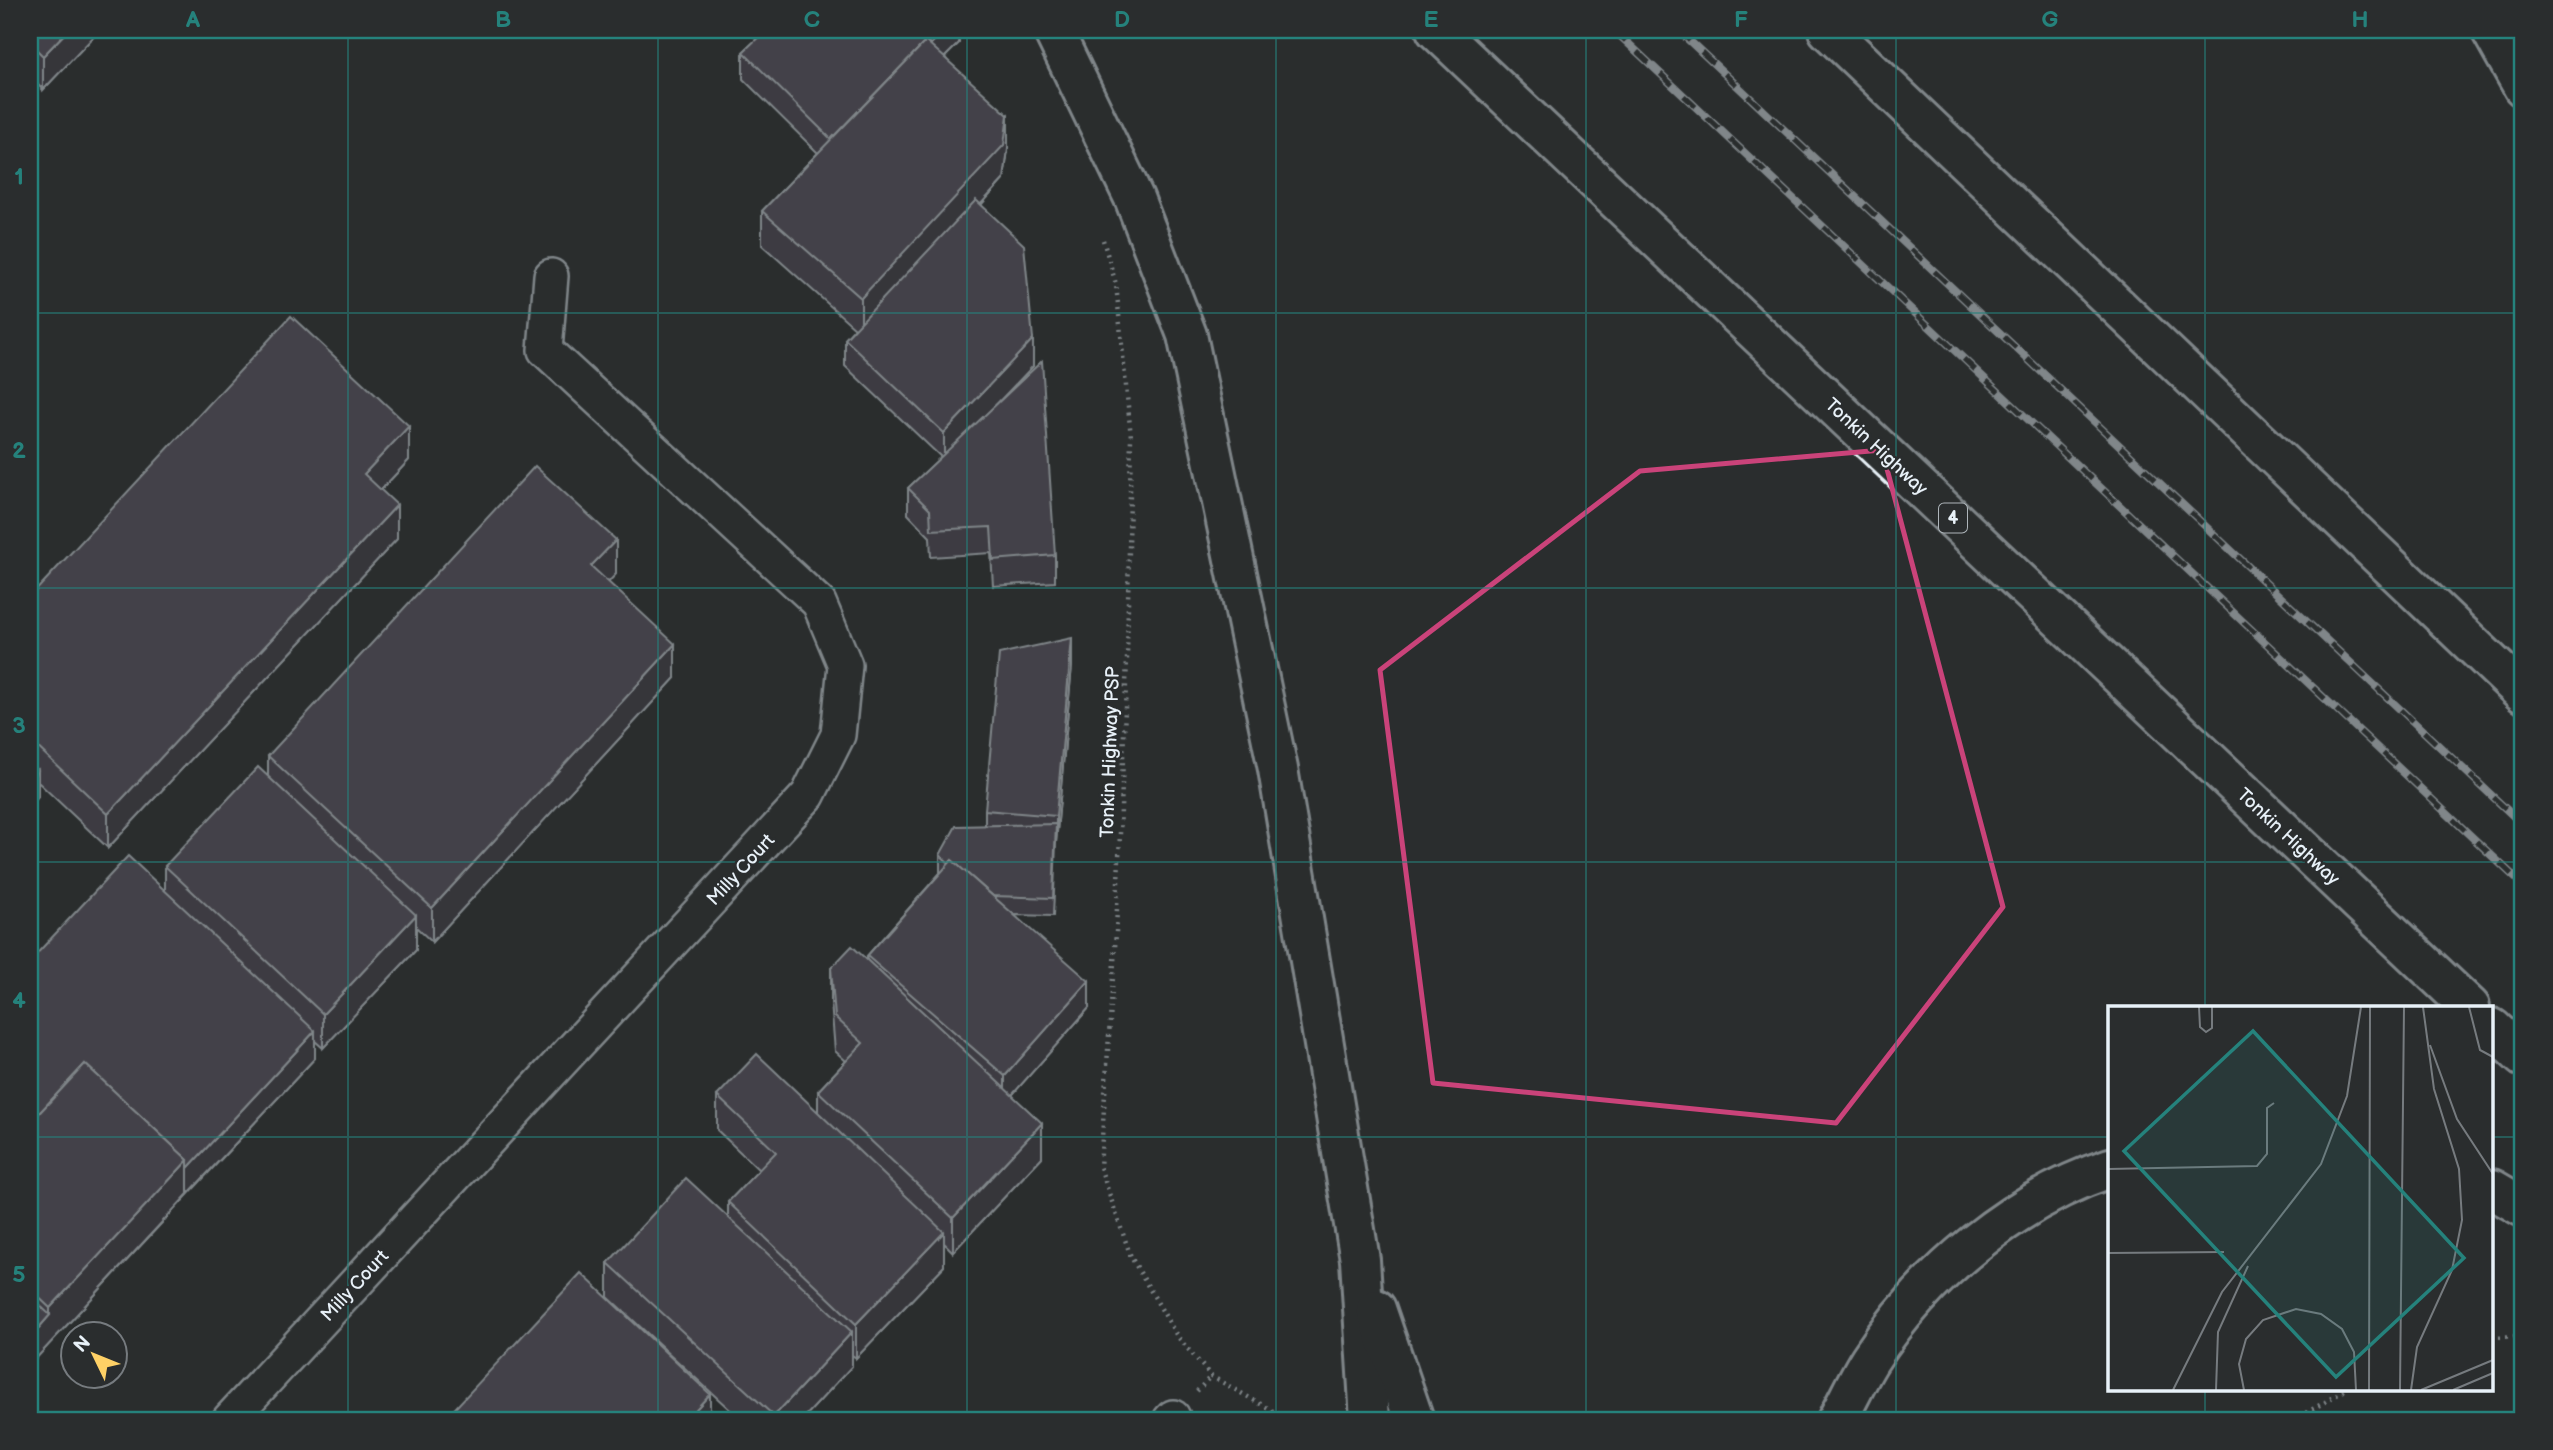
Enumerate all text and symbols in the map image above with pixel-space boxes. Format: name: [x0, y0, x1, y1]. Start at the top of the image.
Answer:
text: A: [185, 6, 201, 34]
text: B: [495, 6, 511, 34]
text: C: [804, 6, 820, 34]
text: D: [1114, 6, 1130, 34]
text: E: [1424, 6, 1439, 34]
text: F: [1734, 6, 1748, 34]
text: G: [2042, 6, 2059, 34]
text: H: [2351, 6, 2369, 34]
text: 1: [14, 163, 24, 191]
street label: Tonkin Highway: [1820, 394, 1932, 501]
text: 2: [12, 437, 26, 465]
road number: 4: [1939, 504, 1967, 532]
street label: Tonkin Highway PSP: [1096, 666, 1125, 838]
text: 3: [12, 712, 26, 740]
street label: Tonkin Highway: [2232, 784, 2344, 891]
street label: Milly Court: [702, 829, 780, 911]
text: 4: [12, 987, 26, 1015]
inset map: [2108, 1006, 2494, 1390]
street label: Milly Court: [316, 1245, 394, 1327]
text: 5: [12, 1261, 26, 1289]
north arrow: [60, 1320, 130, 1390]
text: N: [69, 1331, 96, 1357]

